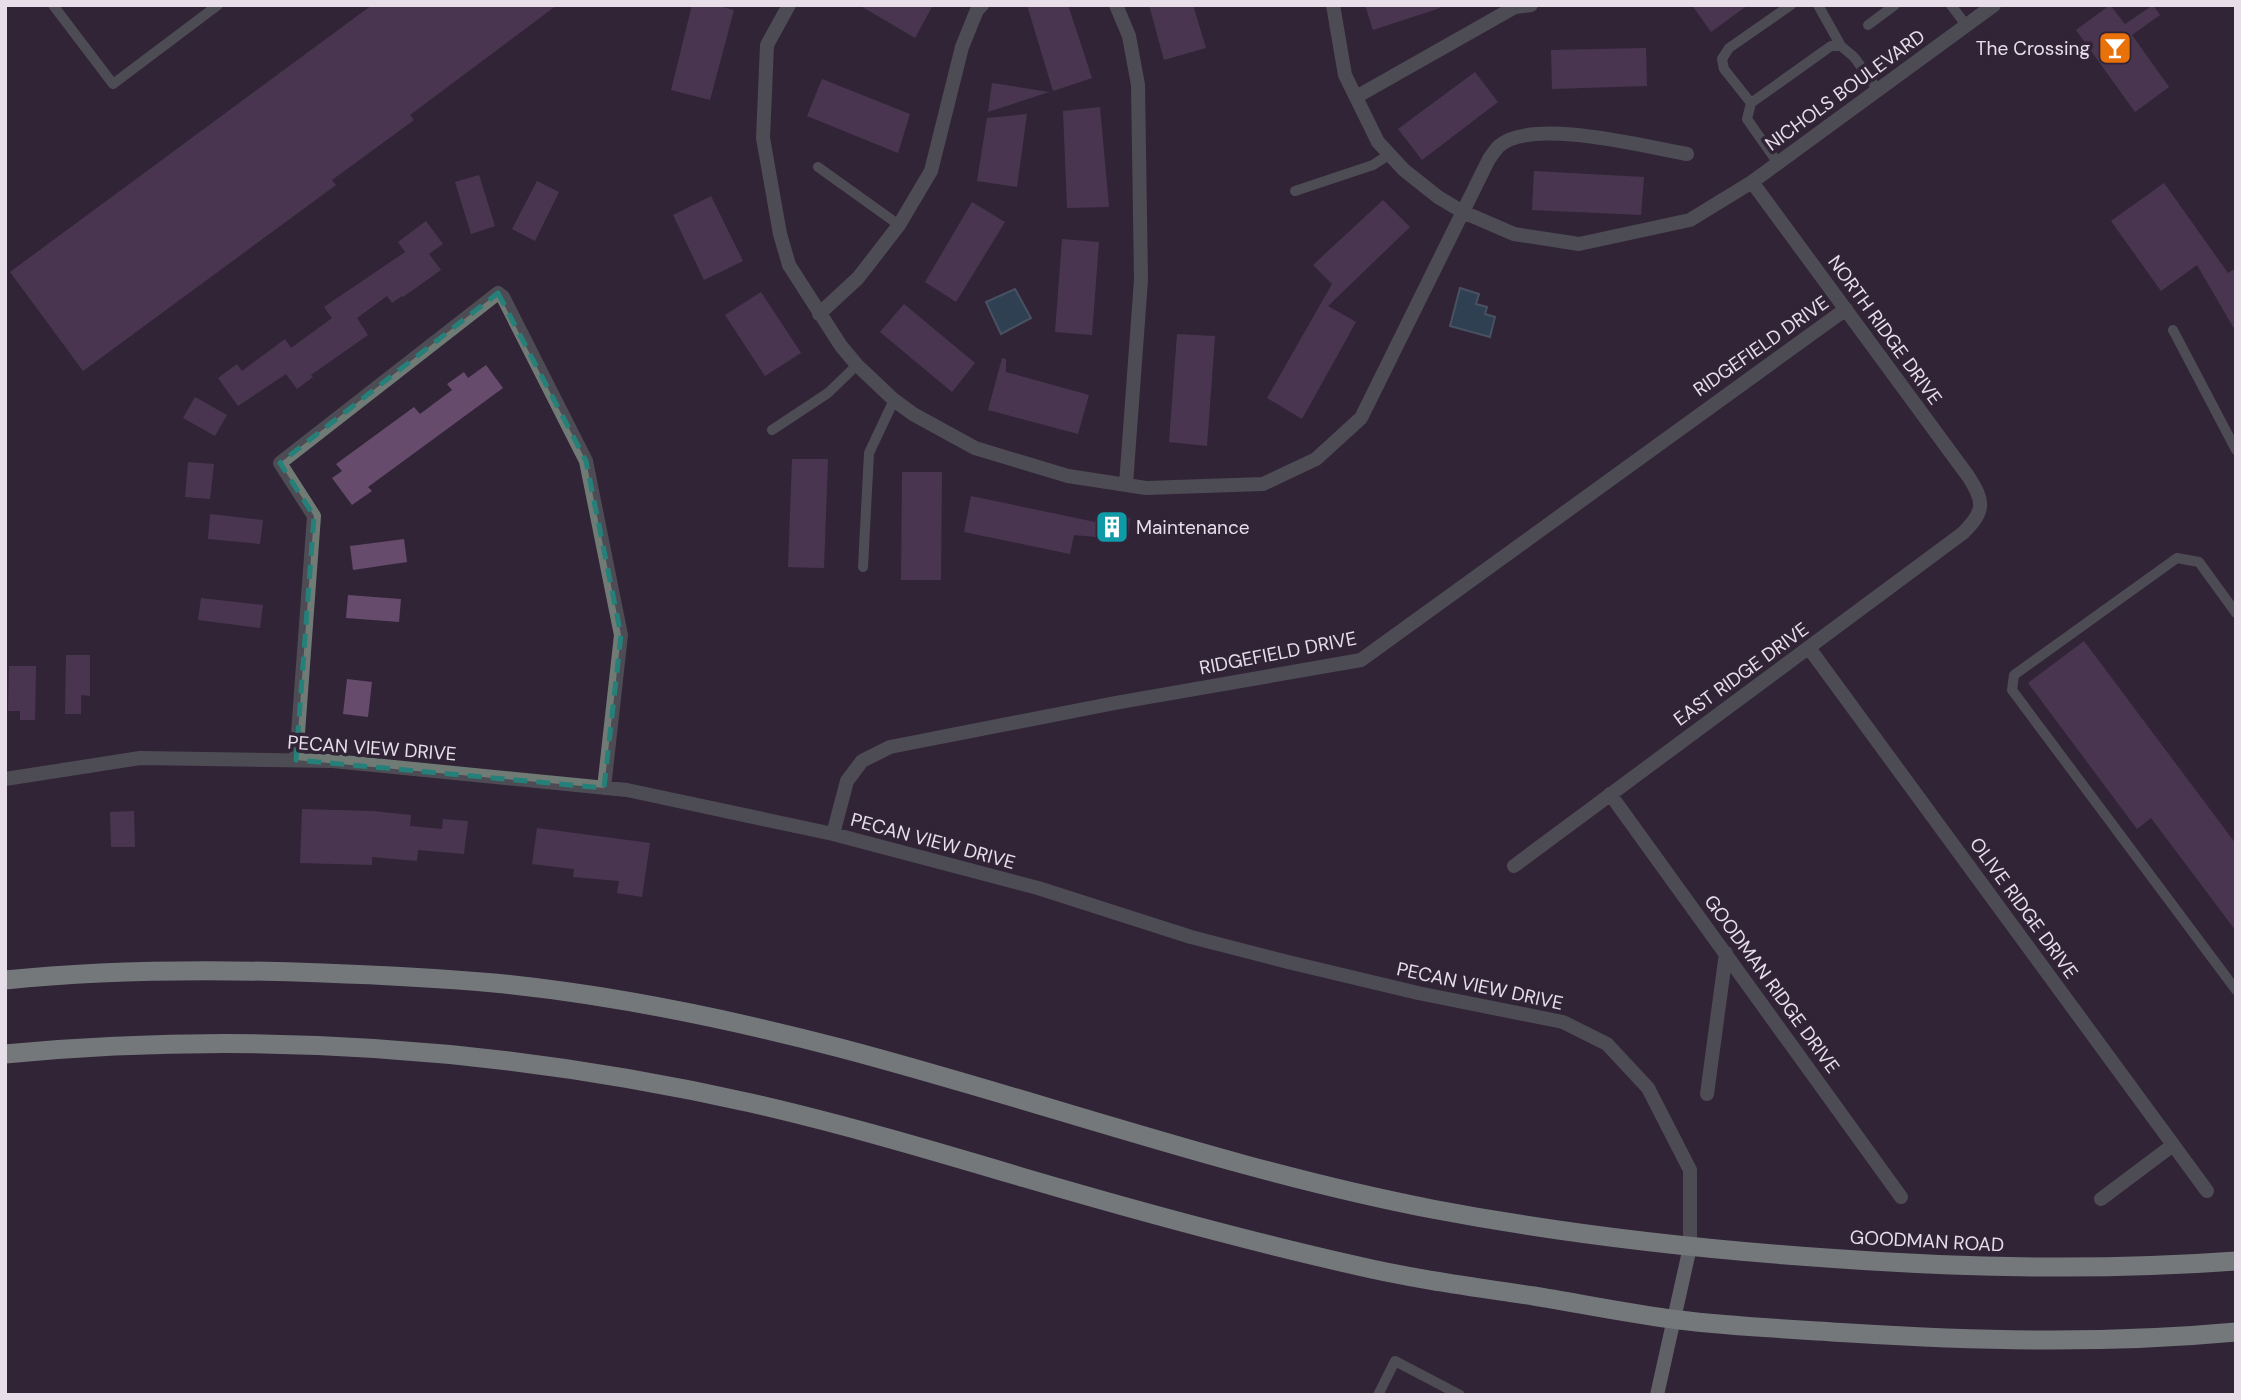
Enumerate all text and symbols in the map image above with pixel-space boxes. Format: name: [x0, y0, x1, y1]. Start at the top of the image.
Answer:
street label: NICHOLS BOULEVARD: [1760, 24, 1930, 156]
bar icon: The Crossing: [2096, 29, 2134, 67]
place label: The Crossing: [1976, 36, 2090, 61]
street label: NORTH RIDGE DRIVE: [1822, 250, 1948, 410]
street label: RIDGEFIELD DRIVE: [1688, 290, 1834, 402]
building icon: Maintenance: [1093, 508, 1131, 546]
place label: Maintenance: [1136, 515, 1250, 540]
street label: EAST RIDGE DRIVE: [1669, 617, 1813, 731]
street label: RIDGEFIELD DRIVE: [1197, 625, 1359, 681]
street label: PECAN VIEW DRIVE: [287, 730, 457, 766]
street label: PECAN VIEW DRIVE: [848, 807, 1018, 875]
street label: OLIVE RIDGE DRIVE: [1964, 832, 2084, 984]
street label: GOODMAN RIDGE DRIVE: [1699, 890, 1845, 1078]
street label: PECAN VIEW DRIVE: [1395, 956, 1565, 1016]
street label: GOODMAN ROAD: [1849, 1224, 2005, 1258]

